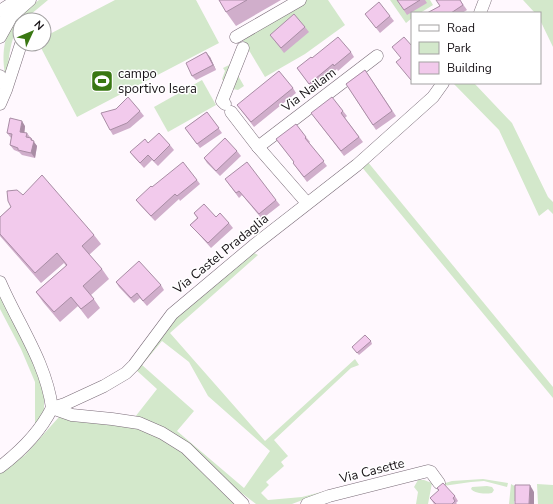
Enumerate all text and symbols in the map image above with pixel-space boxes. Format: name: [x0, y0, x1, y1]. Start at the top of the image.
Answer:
north arrow: [12, 12, 52, 52]
legend: [411, 12, 541, 84]
text: N: [31, 17, 47, 34]
text: Road: [447, 20, 475, 36]
text: Park: [447, 40, 472, 56]
text: Building: [447, 60, 492, 76]
street label: Via Nailam: [277, 64, 340, 117]
place label: campo sportivo Isera: [118, 65, 197, 98]
sports icon: campo sportivo Isera: [89, 68, 115, 94]
street label: Via Castel Pradaglia: [169, 210, 272, 299]
street label: Via Casette: [337, 454, 407, 488]

